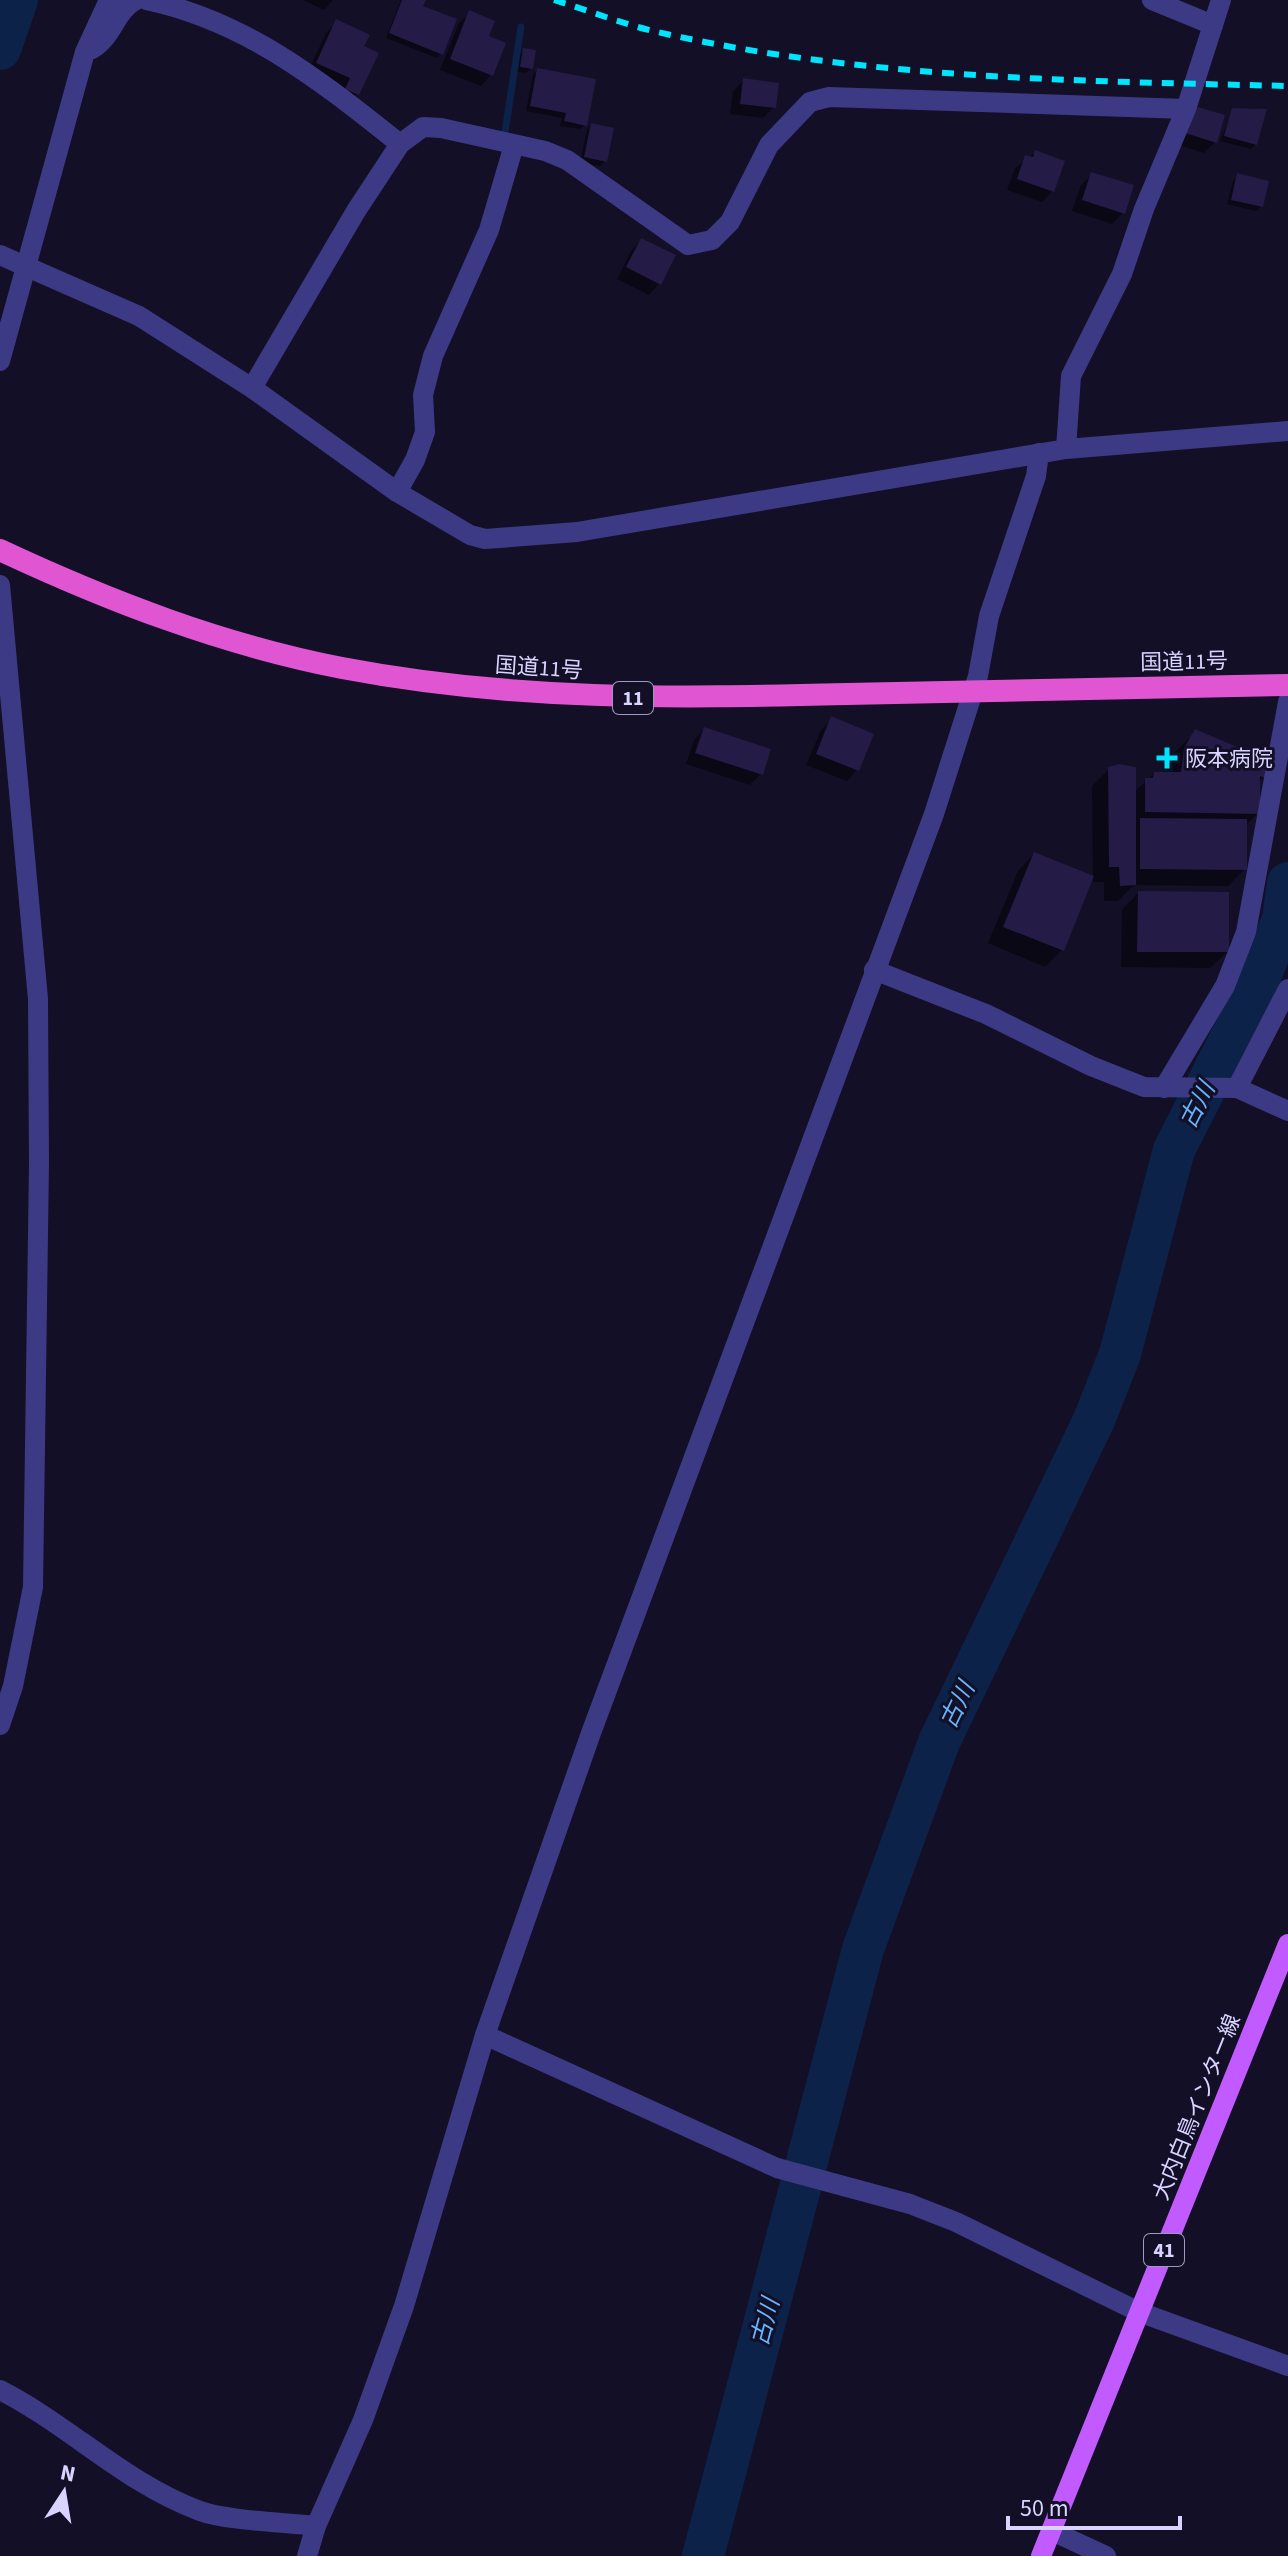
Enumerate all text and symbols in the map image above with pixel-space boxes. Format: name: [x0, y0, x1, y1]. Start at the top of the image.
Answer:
street label: 国道11号: [1140, 645, 1228, 679]
street label: 国道11号: [494, 649, 584, 687]
road number: 11: [613, 682, 653, 714]
place label: 阪本病院: [1185, 743, 1273, 775]
marker: 阪本病院: [1156, 747, 1178, 769]
water label: 古川: [1171, 1073, 1225, 1135]
water label: 古川: [931, 1673, 985, 1734]
street label: 大内白鳥インター線: [1145, 2010, 1249, 2205]
road number: 41: [1144, 2234, 1184, 2266]
water label: 古川: [742, 2292, 789, 2350]
north arrow: [24, 2452, 104, 2532]
text: N: [57, 2456, 78, 2491]
scale bar: [1008, 2480, 1180, 2530]
text: 50 m: [1020, 2491, 1069, 2526]

